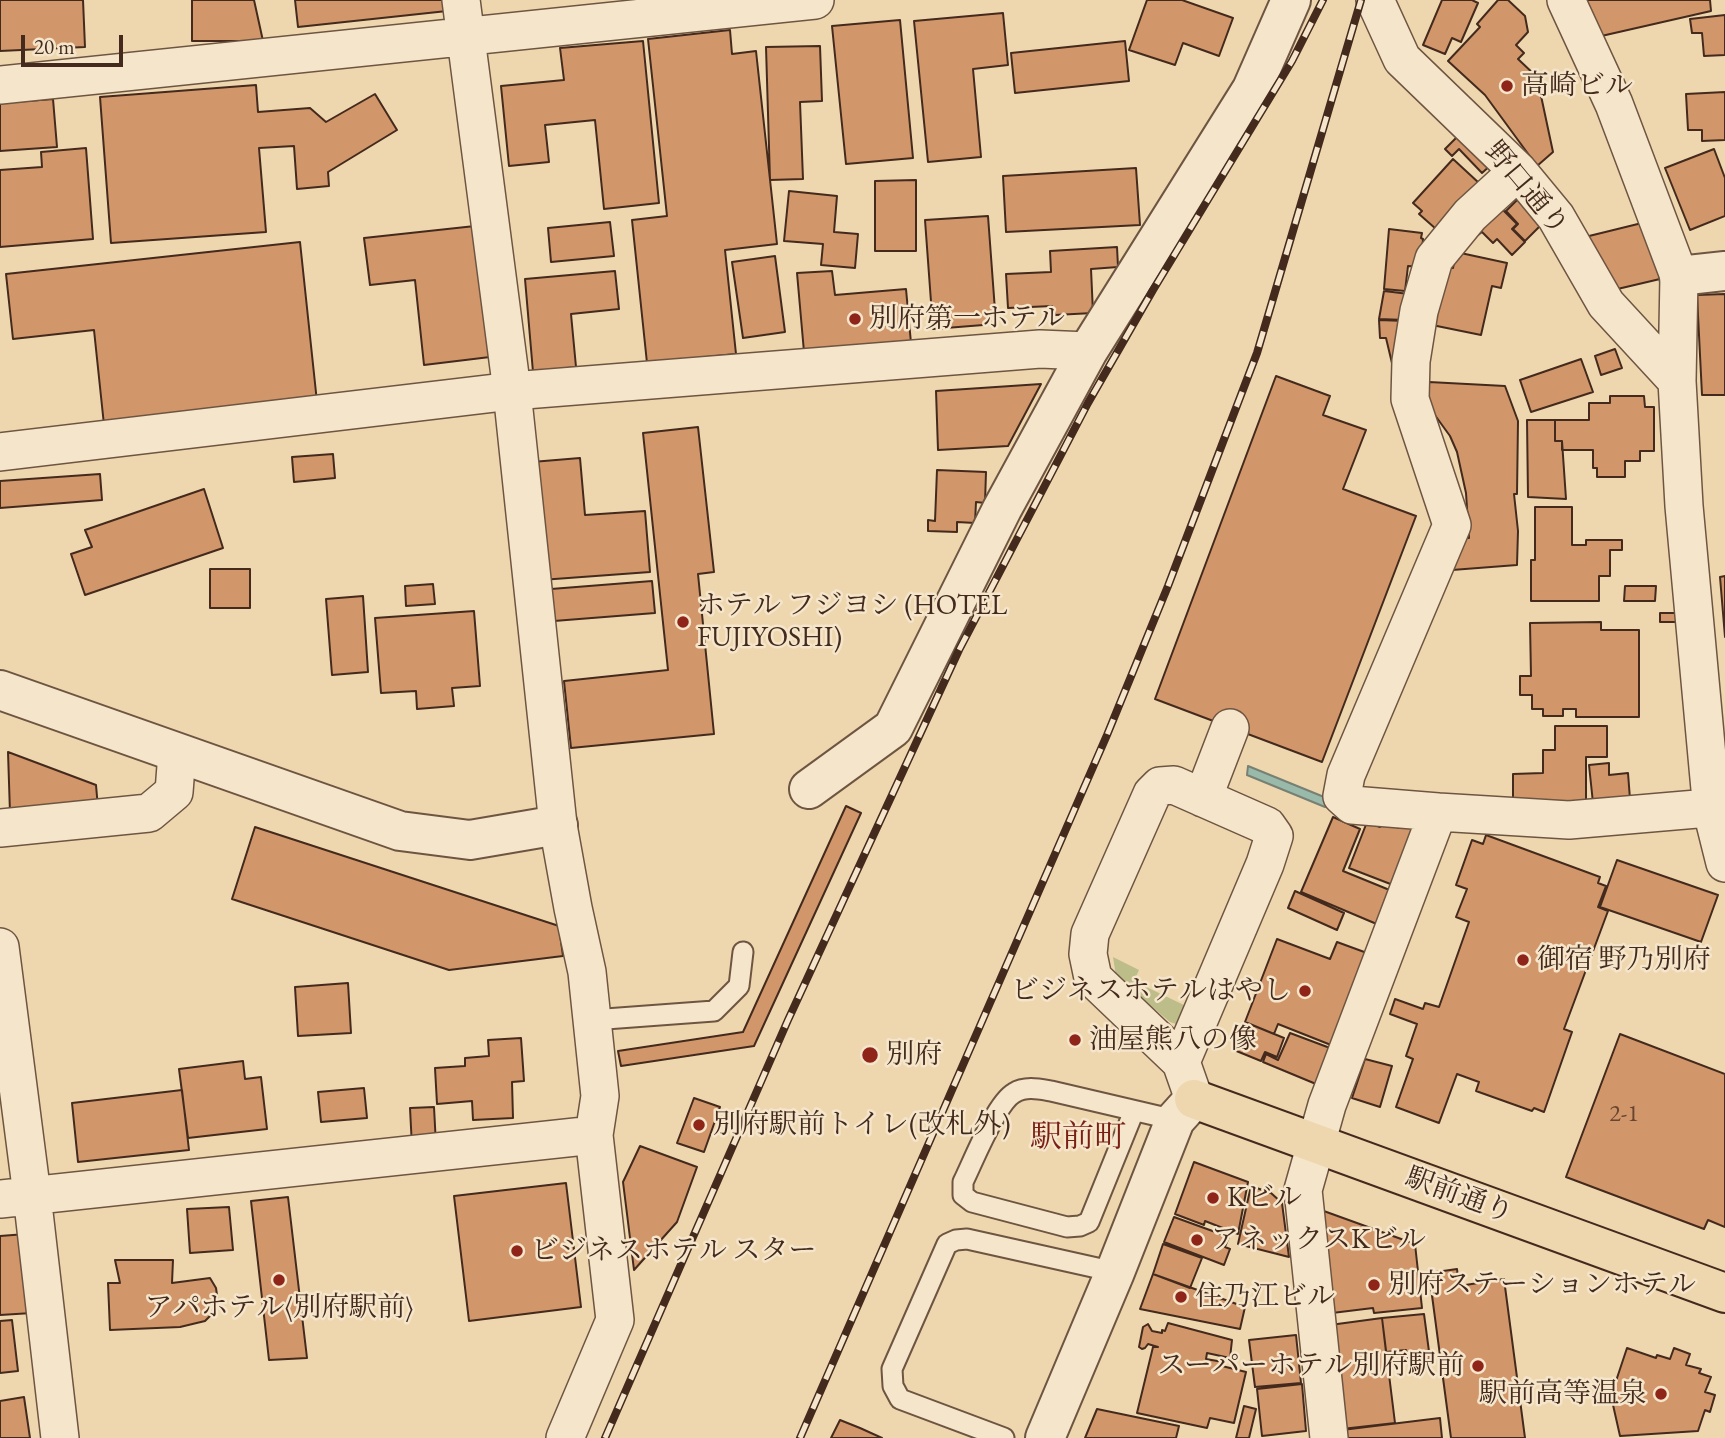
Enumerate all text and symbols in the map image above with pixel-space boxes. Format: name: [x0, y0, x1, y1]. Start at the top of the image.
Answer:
scale bar: [24, 21, 126, 65]
text: 20 m: [34, 33, 75, 60]
place label: 高崎ビル: [1521, 69, 1633, 103]
marker: 高崎ビル: [1499, 78, 1515, 94]
street label: 野口通り: [1477, 135, 1575, 243]
place label: 別府第一ホテル: [869, 302, 1065, 336]
marker: 別府第一ホテル: [847, 311, 863, 327]
place label: ホテル フジヨシ (HOTEL FUJIYOSHI): [697, 589, 1007, 655]
marker: ホテル フジヨシ (HOTEL FUJIYOSHI): [675, 614, 691, 630]
place label: 御宿 野乃別府: [1537, 943, 1711, 977]
marker: 御宿 野乃別府: [1515, 952, 1531, 968]
place label: ビジネスホテルはやし: [1011, 974, 1291, 1008]
marker: ビジネスホテルはやし: [1297, 983, 1313, 999]
place label: 油屋熊八の像: [1089, 1023, 1257, 1057]
marker: 油屋熊八の像: [1067, 1032, 1083, 1048]
place label: 別府: [886, 1038, 942, 1072]
marker: 別府: [860, 1045, 880, 1065]
house number: 2-1: [1609, 1100, 1639, 1128]
place label: 別府駅前トイレ(改札外): [713, 1108, 1011, 1142]
marker: 別府駅前トイレ(改札外): [691, 1117, 707, 1133]
district label: 駅前町: [1030, 1119, 1126, 1157]
street label: 駅前通り: [1401, 1161, 1517, 1231]
place label: Kビル: [1227, 1181, 1302, 1215]
marker: Kビル: [1205, 1190, 1221, 1206]
place label: アネックスKビル: [1211, 1223, 1426, 1257]
marker: アネックスKビル: [1189, 1232, 1205, 1248]
place label: ビジネスホテル スター: [531, 1234, 817, 1268]
marker: ビジネスホテル スター: [509, 1243, 525, 1259]
place label: 別府ステーションホテル: [1388, 1268, 1696, 1302]
marker: アパホテル〈別府駅前〉: [271, 1272, 287, 1288]
marker: 別府ステーションホテル: [1366, 1277, 1382, 1293]
place label: 住乃江ビル: [1195, 1280, 1335, 1314]
marker: 住乃江ビル: [1173, 1289, 1189, 1305]
place label: アパホテル〈別府駅前〉: [144, 1291, 414, 1325]
place label: スーパーホテル別府駅前: [1157, 1349, 1464, 1383]
marker: スーパーホテル別府駅前: [1470, 1358, 1486, 1374]
place label: 駅前高等温泉: [1479, 1377, 1647, 1411]
marker: 駅前高等温泉: [1653, 1386, 1669, 1402]

